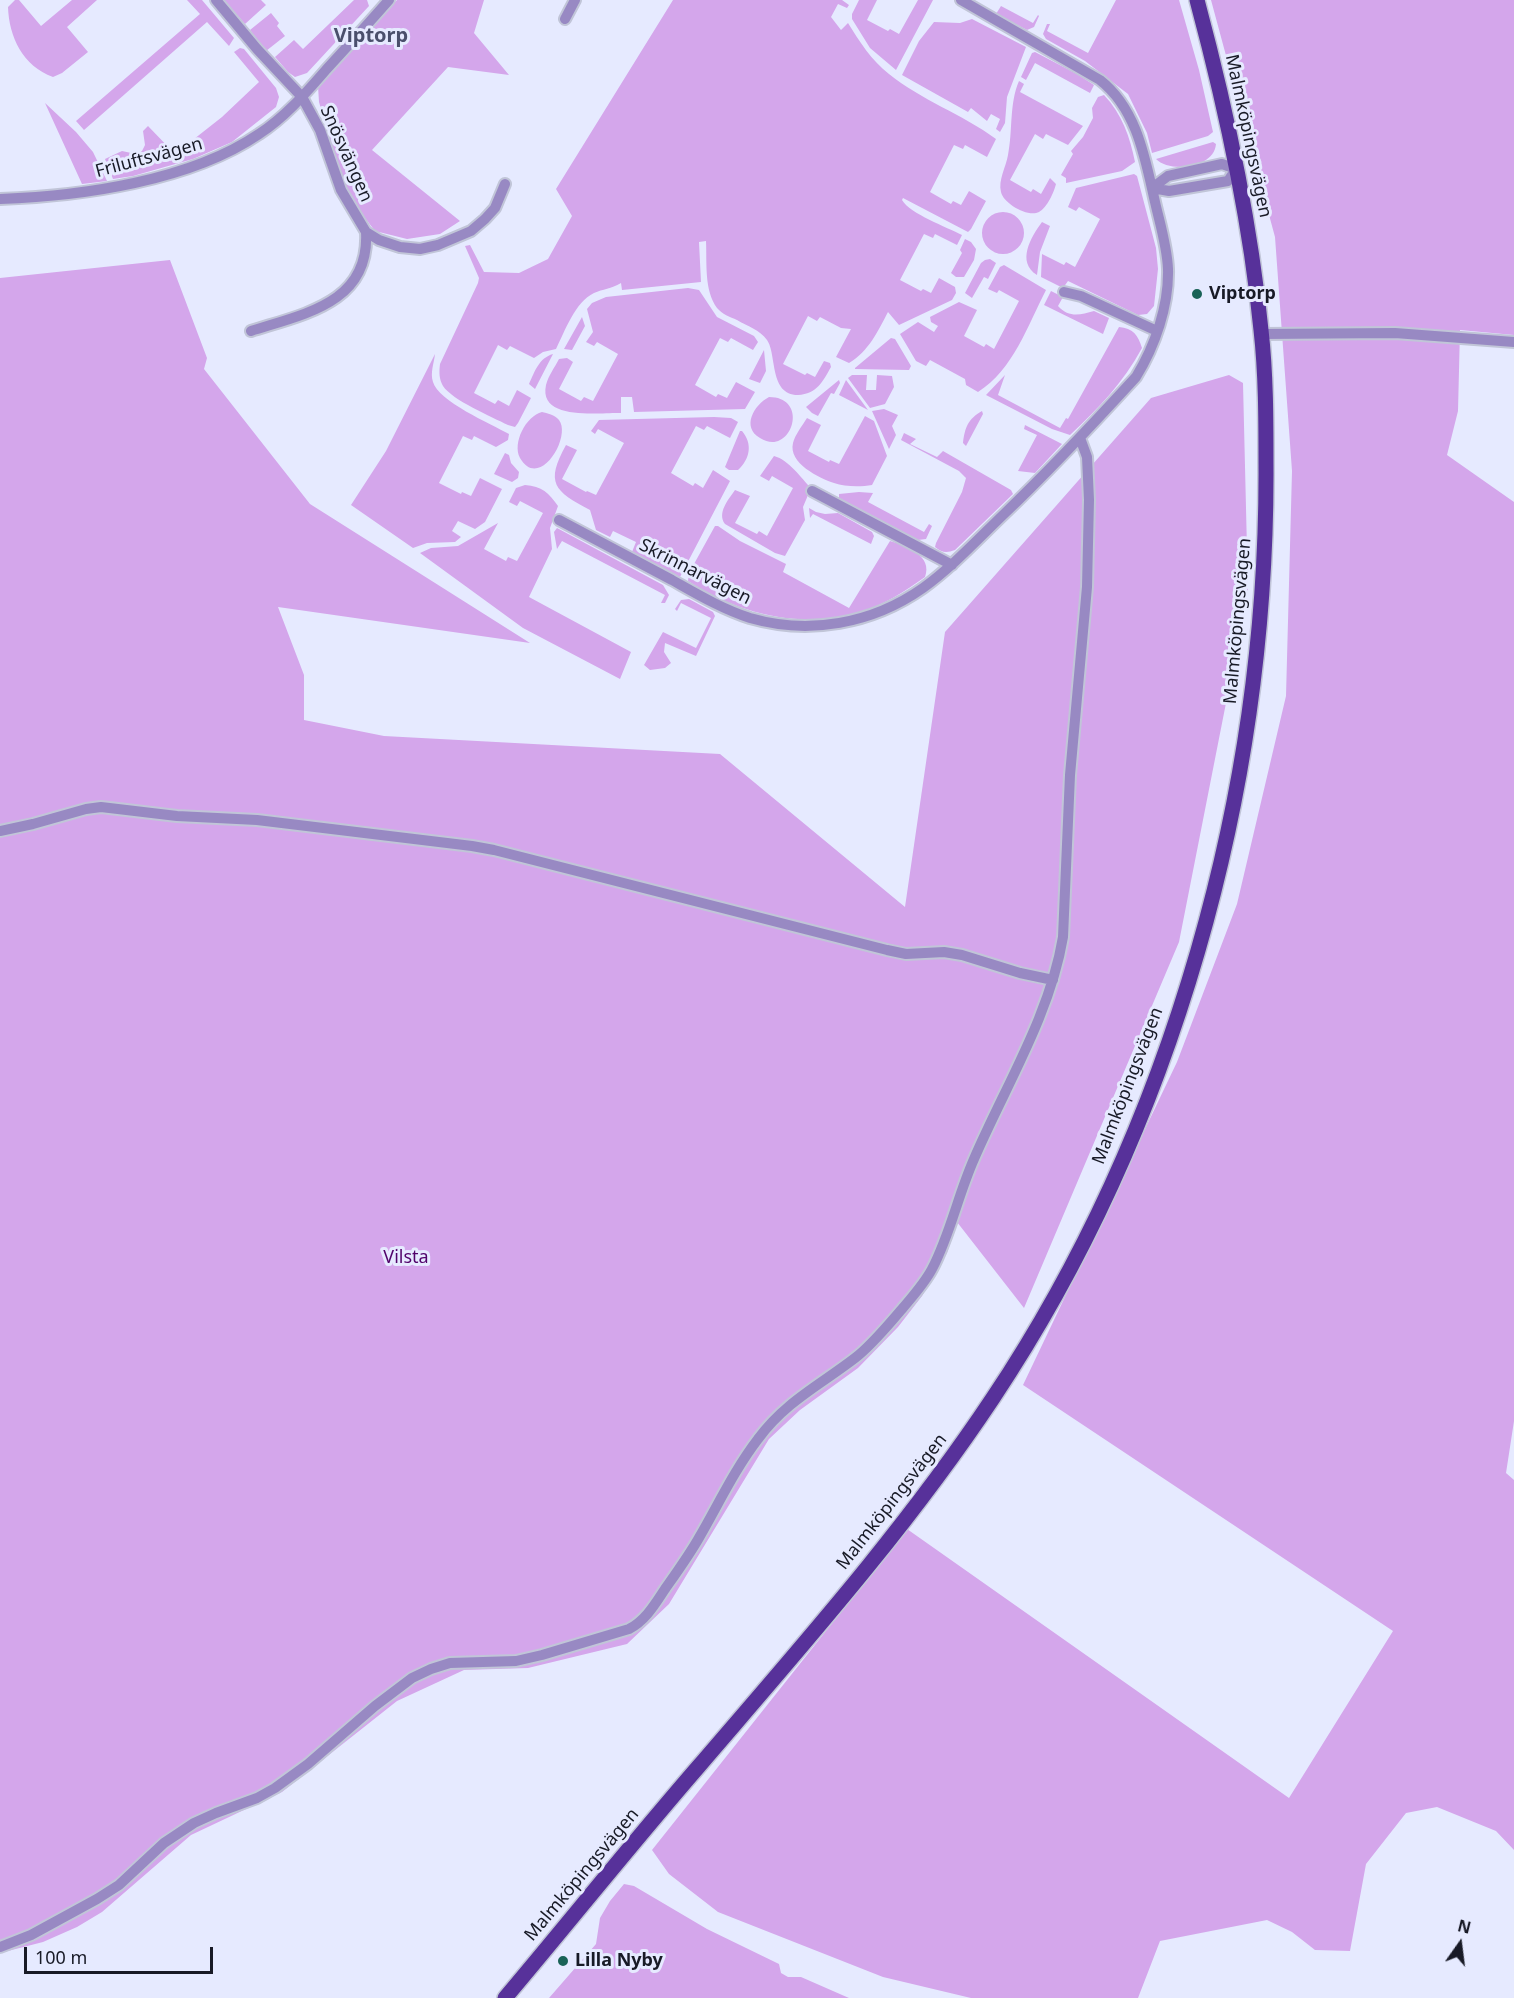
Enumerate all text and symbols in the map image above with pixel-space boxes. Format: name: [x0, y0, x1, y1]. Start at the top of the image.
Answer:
district label: Viptorp: [334, 24, 408, 48]
street label: Malmköpingsvägen: [1220, 52, 1276, 220]
street label: Snösvängen: [315, 102, 377, 206]
street label: Friluftsvägen: [93, 133, 205, 183]
place label: Viptorp: [1209, 283, 1276, 305]
marker: Viptorp: [1190, 287, 1204, 301]
street label: Skrinnarvägen: [635, 534, 755, 610]
street label: Malmköpingsvägen: [1220, 537, 1256, 705]
street label: Malmköpingsvägen: [1088, 1004, 1168, 1168]
park label: Vilsta: [383, 1247, 429, 1269]
street label: Malmköpingsvägen: [832, 1430, 952, 1574]
street label: Malmköpingsvägen: [520, 1804, 644, 1946]
north arrow: [1430, 1914, 1490, 1974]
text: N: [1455, 1914, 1473, 1939]
scale bar: [27, 1935, 216, 1973]
text: 100 m: [35, 1945, 87, 1969]
place label: Lilla Nyby: [575, 1950, 663, 1972]
marker: Lilla Nyby: [556, 1954, 570, 1968]

